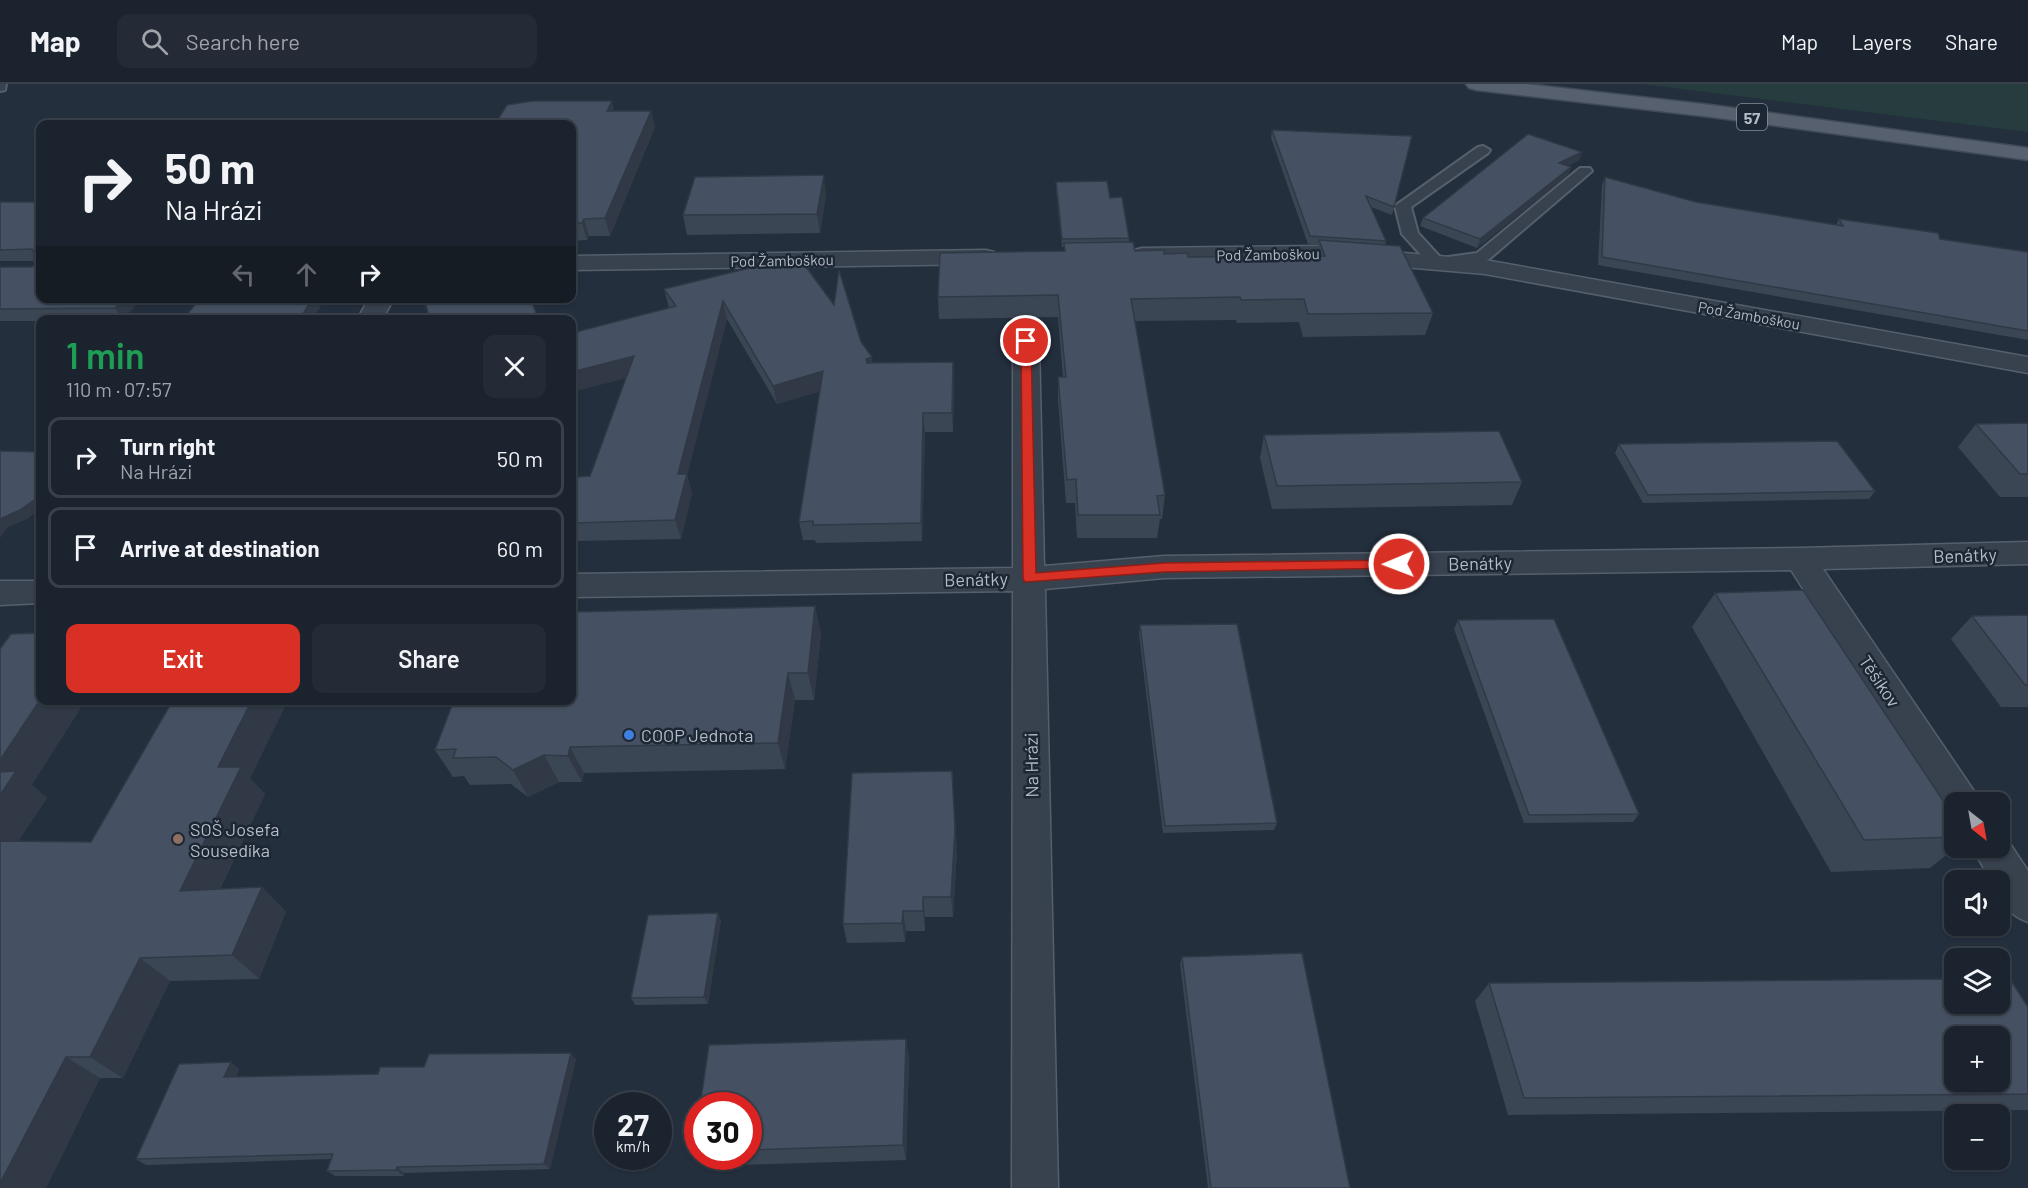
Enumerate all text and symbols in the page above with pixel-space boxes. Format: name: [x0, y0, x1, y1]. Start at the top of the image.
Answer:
search box: [117, 14, 537, 68]
text: Map: [30, 24, 81, 58]
icon: search: [138, 25, 171, 58]
text: Search here: [186, 28, 300, 54]
text: Map: [1781, 29, 1818, 54]
text: Layers: [1851, 29, 1912, 54]
text: Share: [1945, 29, 1998, 54]
road number: 57: [1737, 104, 1767, 130]
text: 50 m: [165, 142, 255, 192]
icon: right: [66, 144, 144, 222]
text: Na Hrázi: [165, 193, 263, 225]
street label: Pod Žamboškou: [1216, 244, 1320, 264]
street label: Pod Žamboškou: [730, 250, 834, 270]
icon: left: [227, 258, 260, 291]
icon: ahead: [290, 258, 323, 291]
icon: right: [353, 258, 386, 291]
street label: Pod Žamboškou: [1697, 297, 1801, 333]
pin: [1000, 315, 1051, 366]
icon: arrive: [1009, 324, 1042, 357]
text: 1 min: [66, 333, 145, 376]
button: close: [483, 335, 546, 398]
text: 110 m · 07:57: [66, 377, 171, 401]
text: Turn right: [120, 433, 215, 459]
icon: right: [69, 441, 102, 474]
text: 50 m: [497, 445, 543, 471]
text: Na Hrázi: [120, 459, 192, 483]
icon: arrive: [69, 531, 102, 564]
position arrow: [1367, 532, 1431, 596]
text: Arrive at destination: [120, 535, 319, 561]
text: 60 m: [497, 535, 543, 561]
street label: Benátky: [1933, 543, 1997, 567]
street label: Benátky: [1448, 551, 1512, 575]
street label: Benátky: [944, 567, 1008, 591]
button: Exit: [66, 624, 300, 693]
button: Share: [312, 624, 546, 693]
street label: Těšíkov: [1855, 651, 1905, 711]
place label: COOP Jednota: [641, 724, 753, 746]
marker: COOP Jednota: [622, 728, 636, 742]
street label: Na Hrázi: [1019, 732, 1043, 798]
north arrow: [1944, 792, 2010, 858]
map controls: [1944, 792, 2010, 1170]
place label: SOŠ Josefa Sousedíka: [190, 818, 279, 861]
marker: SOŠ Josefa Sousedíka: [171, 832, 185, 846]
button: sound: [1944, 870, 2010, 936]
button: layers: [1944, 948, 2010, 1014]
button: +: [1944, 1026, 2010, 1092]
speed limit sign: 30: [684, 1092, 762, 1170]
button: −: [1944, 1104, 2010, 1170]
text: 27: [617, 1106, 649, 1142]
text: km/h: [616, 1137, 650, 1155]

